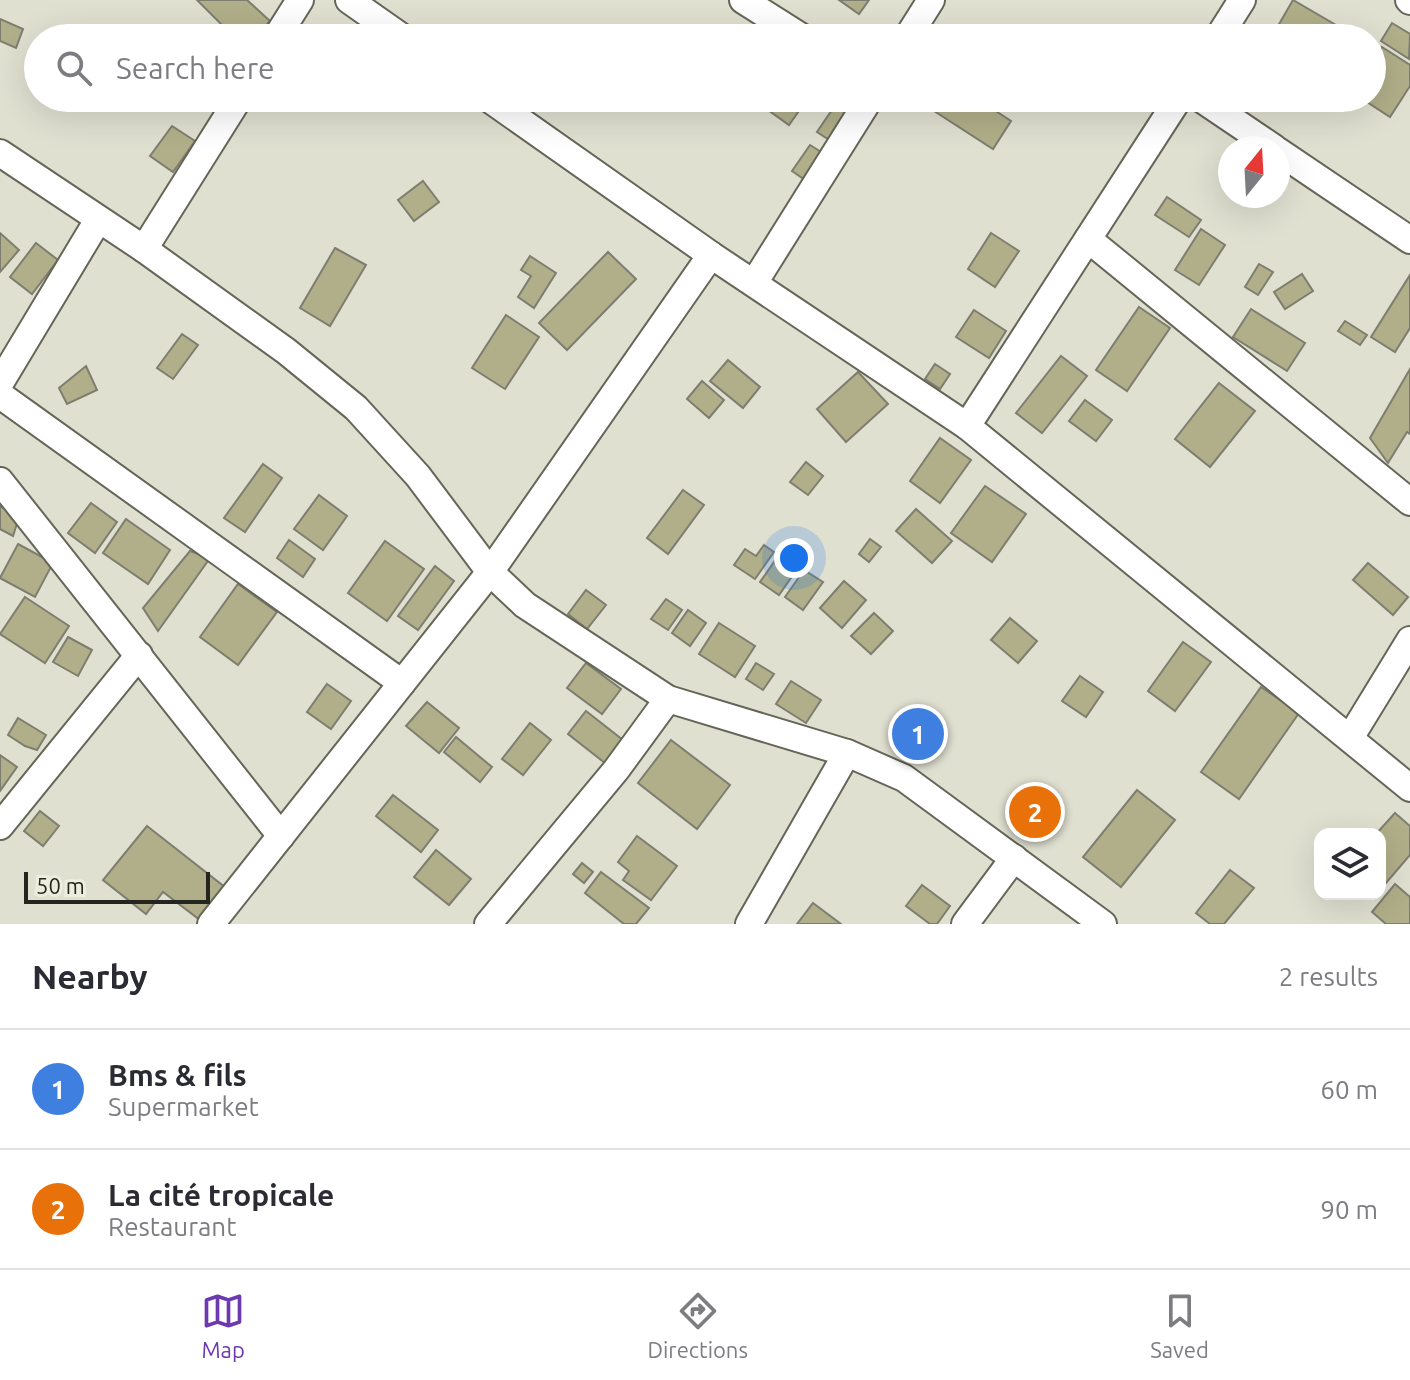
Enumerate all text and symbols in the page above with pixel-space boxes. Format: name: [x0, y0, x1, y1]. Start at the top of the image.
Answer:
search box: [24, 24, 1386, 112]
icon: search: [52, 46, 96, 90]
text: Search here: [116, 51, 275, 85]
north arrow: [1218, 136, 1290, 208]
your location: [774, 538, 814, 578]
pin: 1: [892, 704, 944, 764]
pin: 2: [1009, 782, 1061, 842]
map controls: [1314, 828, 1386, 900]
button: layers: [1314, 828, 1386, 900]
scale bar: [24, 868, 210, 904]
text: 50 m: [36, 873, 85, 898]
text: Nearby: [32, 957, 147, 995]
text: 2 results: [1279, 962, 1378, 991]
text: Bms & fils: [108, 1058, 247, 1092]
text: 1: [51, 1075, 65, 1104]
text: 60 m: [1320, 1075, 1378, 1104]
text: Supermarket: [108, 1092, 259, 1121]
text: La cité tropicale: [108, 1178, 334, 1212]
text: 2: [51, 1195, 65, 1224]
text: 90 m: [1320, 1195, 1378, 1224]
text: Restaurant: [108, 1212, 236, 1241]
tab: Map: [201, 1289, 245, 1362]
tab: Directions: [647, 1289, 748, 1362]
tab: Saved: [1150, 1289, 1209, 1362]

